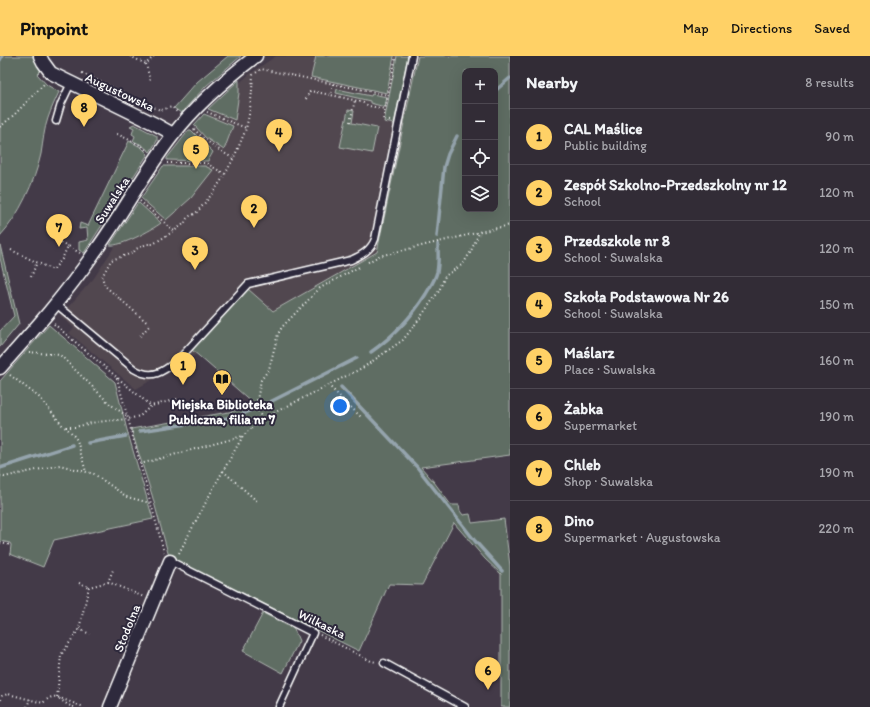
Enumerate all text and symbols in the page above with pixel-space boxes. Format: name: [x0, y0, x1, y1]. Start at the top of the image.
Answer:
text: Pinpoint: [20, 17, 88, 40]
text: Map: [683, 20, 709, 37]
text: Directions: [731, 20, 792, 37]
text: Saved: [814, 20, 850, 37]
map controls: [462, 68, 498, 212]
button: +: [462, 68, 498, 104]
street label: Augustowska: [83, 69, 157, 115]
text: Nearby: [526, 72, 578, 92]
text: 8 results: [805, 75, 854, 90]
pin: 8: [71, 94, 97, 127]
button: −: [462, 104, 498, 140]
pin: 4: [266, 119, 292, 152]
text: CAL Maślice: [564, 120, 643, 138]
text: 1: [536, 129, 542, 144]
text: 90 m: [825, 129, 854, 144]
pin: 5: [183, 136, 209, 169]
text: Public building: [564, 138, 647, 153]
button: locate: [462, 140, 498, 176]
street label: Suwalska: [91, 174, 133, 226]
button: layers: [462, 176, 498, 212]
text: Zespół Szkolno-Przedszkolny nr 12: [564, 176, 787, 194]
text: 2: [536, 185, 542, 200]
text: 120 m: [819, 185, 854, 200]
text: School: [564, 194, 601, 209]
pin: 2: [241, 195, 267, 228]
pin: 7: [46, 214, 72, 247]
text: Przedszkole nr 8: [564, 232, 670, 250]
pin: 3: [182, 237, 208, 270]
text: 3: [535, 241, 543, 256]
text: 120 m: [819, 241, 854, 256]
text: School · Suwalska: [564, 250, 663, 265]
text: Szkoła Podstawowa Nr 26: [564, 288, 729, 306]
text: 4: [535, 297, 543, 312]
text: 150 m: [819, 297, 854, 312]
text: School · Suwalska: [564, 306, 663, 321]
text: Maślarz: [564, 344, 615, 362]
pin: 1: [170, 352, 196, 385]
text: 5: [536, 353, 542, 368]
text: 160 m: [819, 353, 854, 368]
text: Place · Suwalska: [564, 362, 656, 377]
library icon: Miejska Biblioteka Publiczna, filia nr 7: [211, 368, 233, 396]
your location: [330, 396, 350, 416]
place label: Miejska Biblioteka Publiczna, filia nr 7: [169, 397, 276, 427]
text: Żabka: [564, 400, 603, 418]
text: 6: [536, 409, 542, 424]
text: 190 m: [819, 409, 854, 424]
text: Supermarket: [564, 418, 637, 433]
text: Chleb: [564, 456, 601, 474]
text: 7: [536, 465, 542, 480]
text: 190 m: [819, 465, 854, 480]
text: Shop · Suwalska: [564, 474, 653, 489]
text: Dino: [564, 512, 594, 530]
text: 8: [535, 521, 543, 536]
text: 220 m: [818, 521, 854, 536]
text: Supermarket · Augustowska: [564, 530, 721, 545]
street label: Stodolna: [111, 602, 143, 654]
street label: Wilkaska: [296, 606, 348, 642]
pin: 6: [475, 657, 501, 690]

